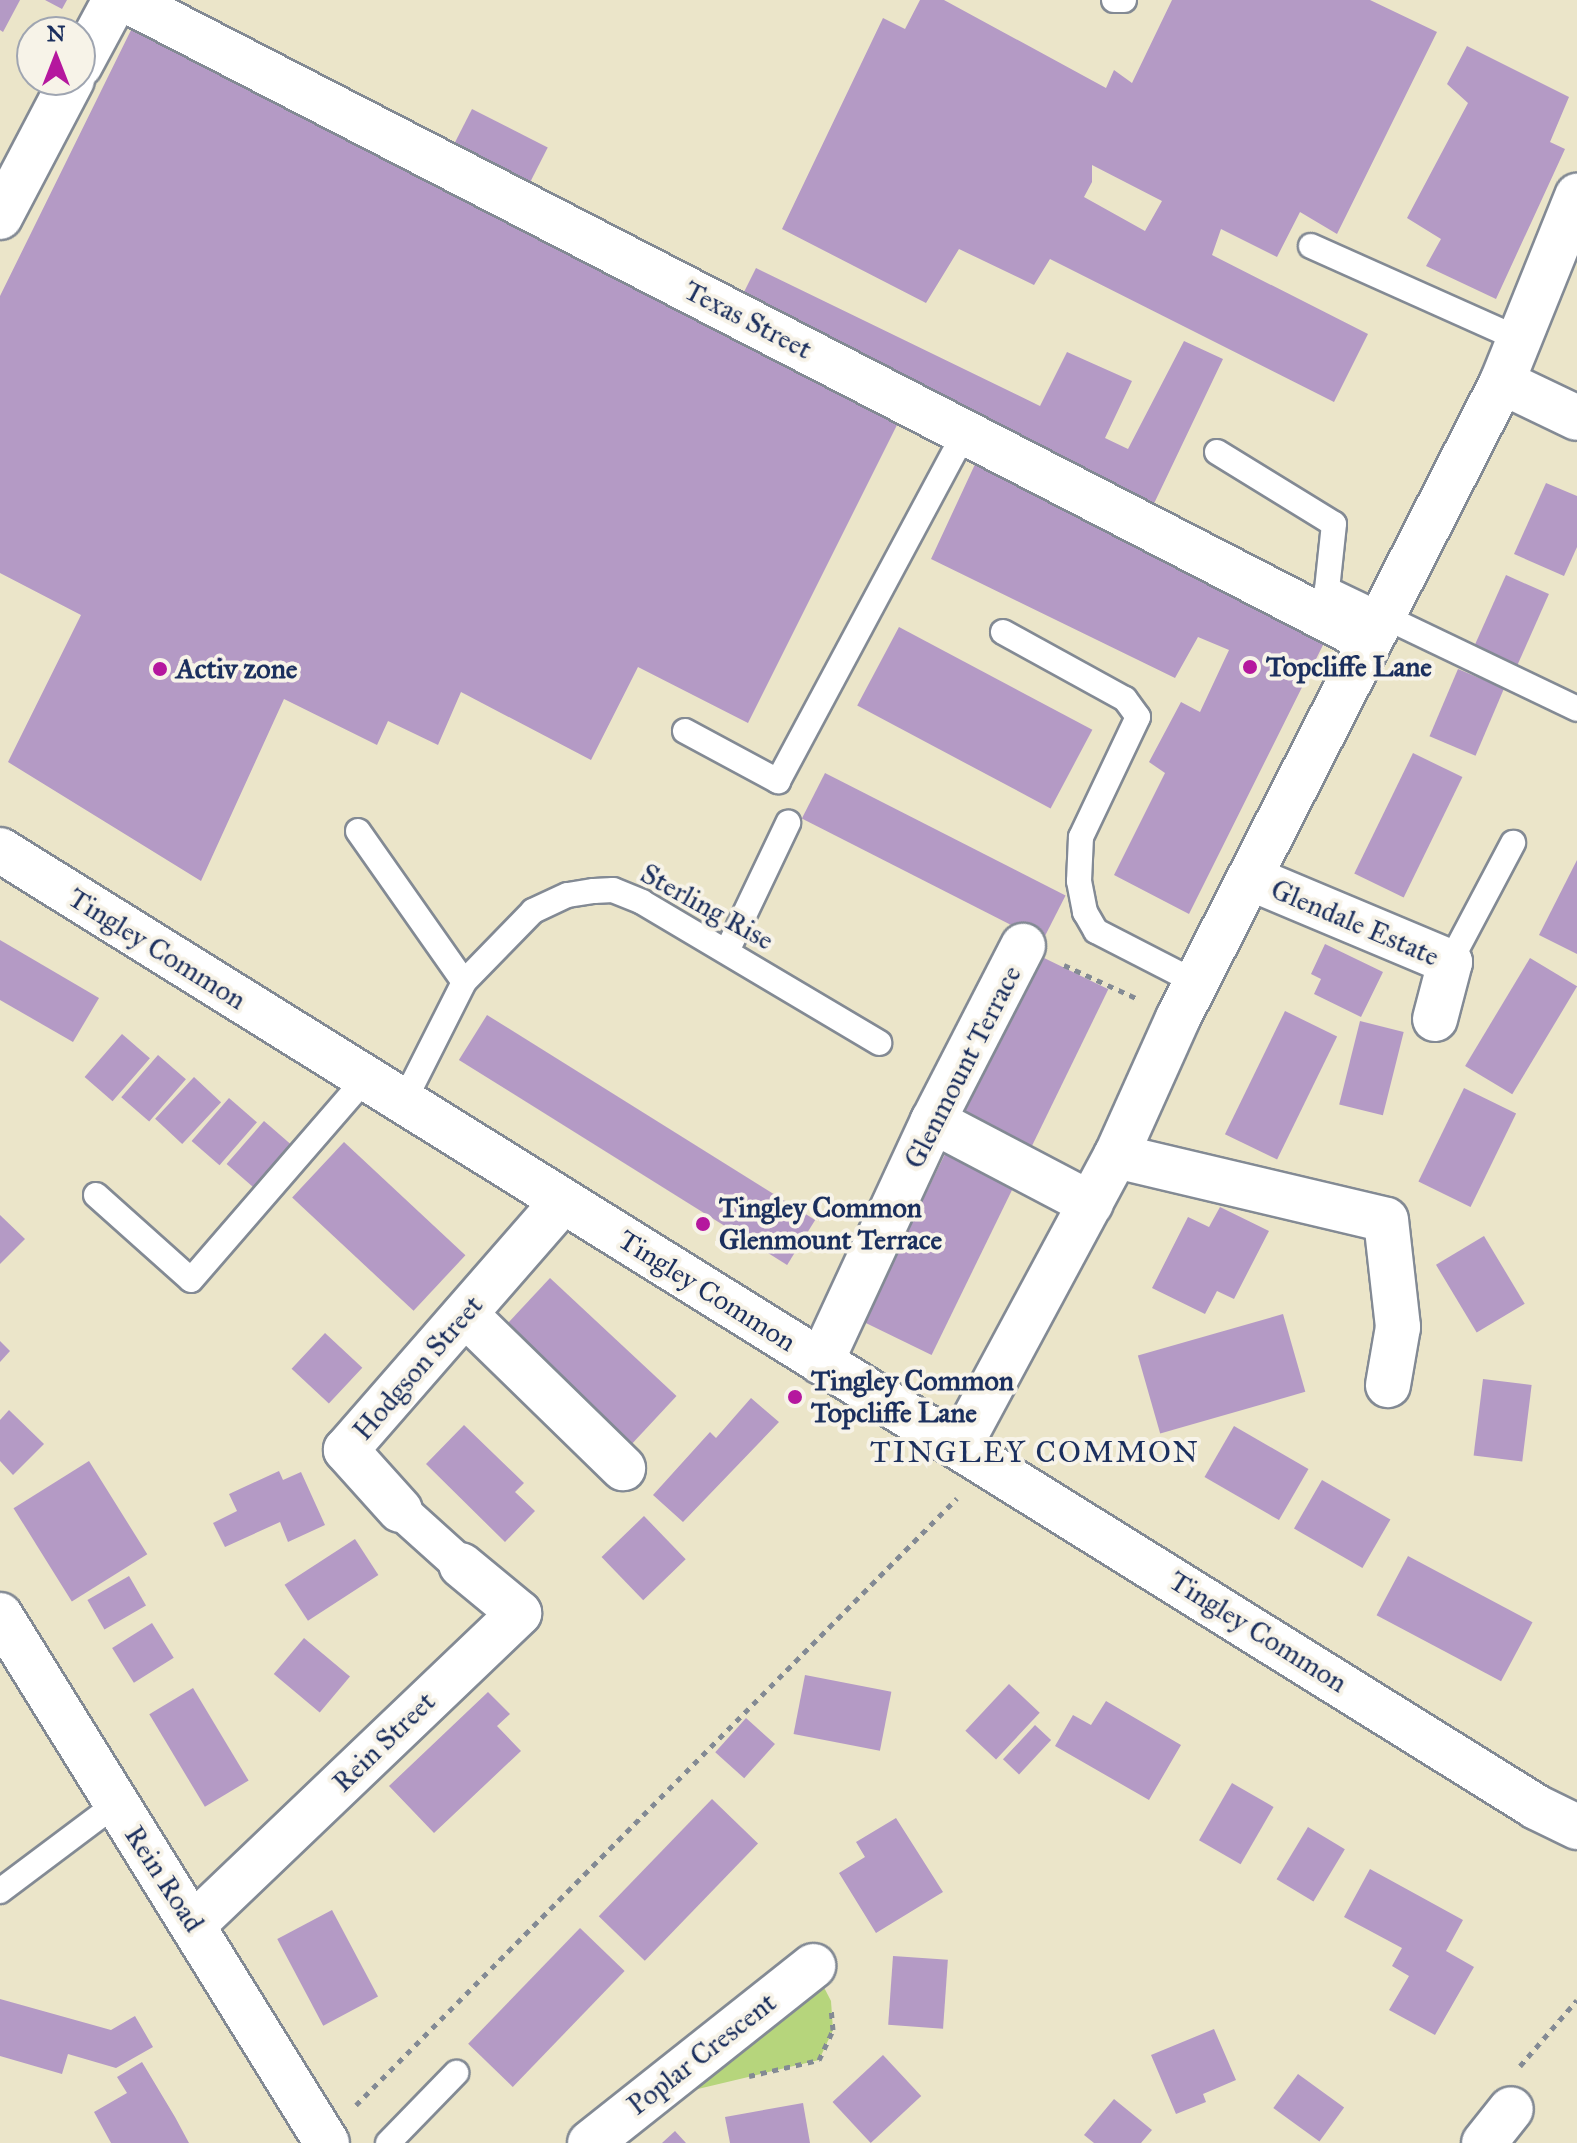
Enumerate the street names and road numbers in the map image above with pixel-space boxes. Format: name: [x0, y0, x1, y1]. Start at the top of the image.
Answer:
street label: Texas Street: [679, 274, 817, 366]
street label: Sterling Rise: [635, 857, 779, 957]
street label: Glendale Estate: [1266, 872, 1444, 974]
street label: Tingley Common: [62, 881, 252, 1017]
street label: Glenmount Terrace: [897, 960, 1029, 1174]
street label: Tingley Common: [612, 1223, 802, 1359]
street label: Hodgson Street: [346, 1289, 490, 1447]
street label: Tingley Common: [1163, 1564, 1353, 1700]
street label: Rein Street: [326, 1685, 442, 1799]
street label: Rein Road: [117, 1820, 211, 1938]
street label: Poplar Crescent: [621, 1986, 783, 2122]

